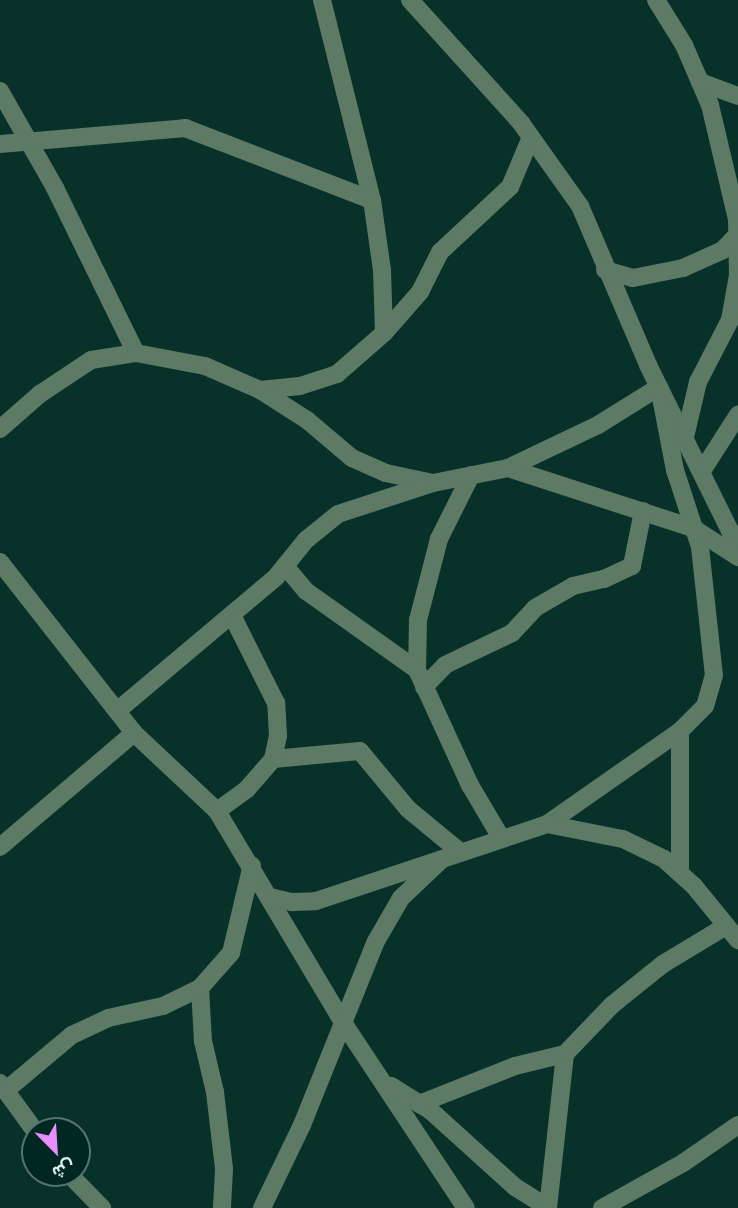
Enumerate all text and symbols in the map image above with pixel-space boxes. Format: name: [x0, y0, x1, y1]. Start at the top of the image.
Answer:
north arrow: [21, 1117, 91, 1187]
text: ش: [49, 1156, 79, 1184]

